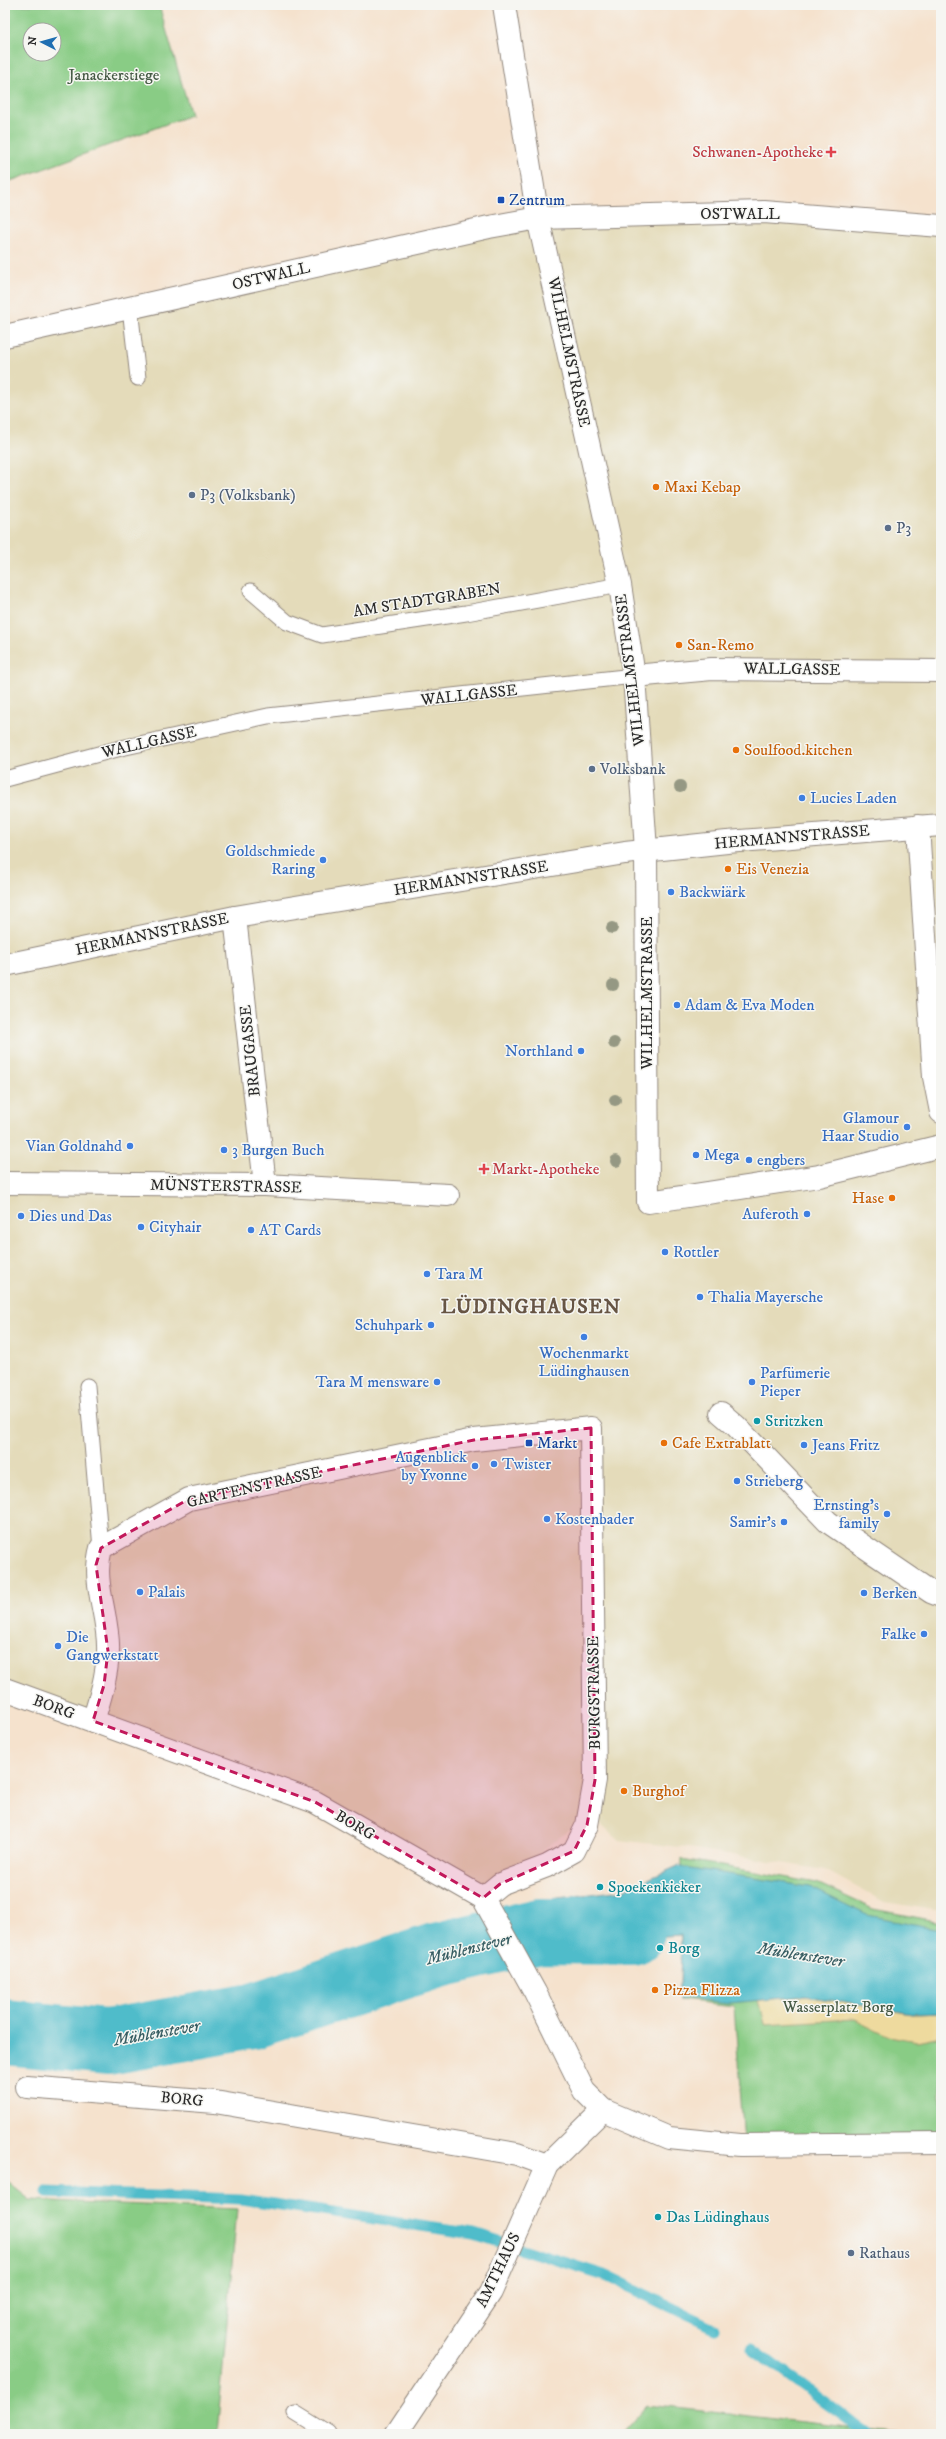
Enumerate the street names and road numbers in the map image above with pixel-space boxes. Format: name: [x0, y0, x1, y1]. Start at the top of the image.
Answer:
street label: OSTWALL: [700, 204, 780, 224]
street label: OSTWALL: [230, 257, 312, 295]
street label: WILHELMSTRASSE: [543, 274, 595, 429]
street label: AM STADTGRABEN: [352, 578, 502, 622]
street label: WILHELMSTRASSE: [611, 593, 649, 748]
street label: WALLGASSE: [742, 658, 841, 680]
street label: WALLGASSE: [419, 680, 518, 710]
street label: WALLGASSE: [99, 721, 198, 763]
street label: HERMANNSTRASSE: [714, 820, 870, 854]
street label: HERMANNSTRASSE: [392, 856, 550, 900]
street label: HERMANNSTRASSE: [74, 908, 230, 960]
street label: WILHELMSTRASSE: [637, 916, 657, 1071]
street label: BRAUGASSE: [235, 1004, 265, 1098]
street label: MÜNSTERSTRASSE: [150, 1175, 302, 1197]
street label: GARTENSTRASSE: [185, 1462, 323, 1512]
street label: BURGSTRASSE: [583, 1636, 605, 1750]
street label: BORG: [30, 1690, 78, 1724]
street label: BORG: [331, 1806, 379, 1844]
street label: BORG: [160, 2087, 204, 2111]
street label: AMTHAUS: [471, 2229, 525, 2311]

